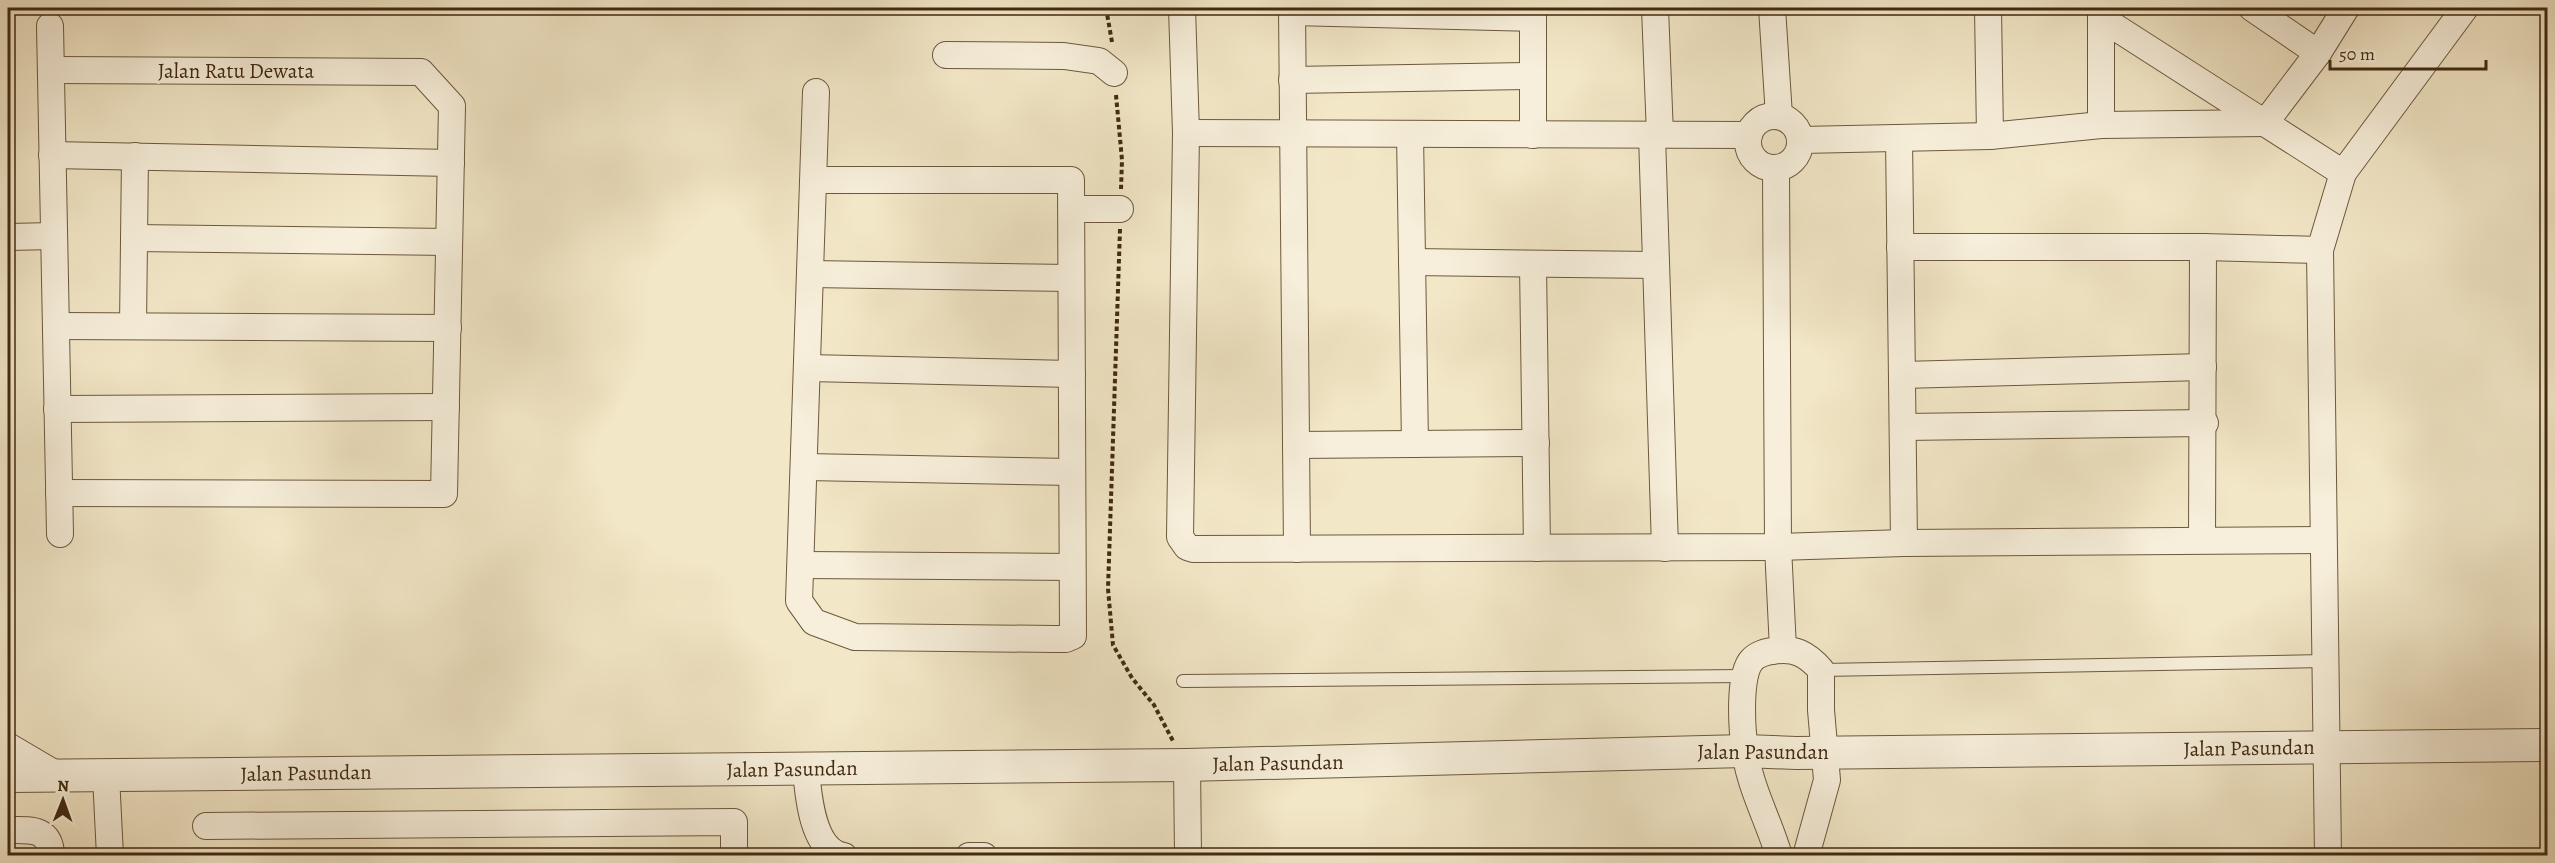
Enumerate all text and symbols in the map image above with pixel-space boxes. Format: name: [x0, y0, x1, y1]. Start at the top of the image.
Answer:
scale bar: [2330, 33, 2486, 71]
text: 50 m: [2339, 42, 2375, 66]
street label: Jalan Ratu Dewata: [158, 57, 314, 85]
street label: Jalan Pasundan: [2183, 733, 2315, 763]
street label: Jalan Pasundan: [1697, 738, 1829, 766]
street label: Jalan Pasundan: [1212, 748, 1344, 778]
street label: Jalan Pasundan: [726, 754, 858, 784]
street label: Jalan Pasundan: [240, 758, 372, 788]
north arrow: [33, 770, 93, 830]
text: N: [57, 775, 70, 797]

